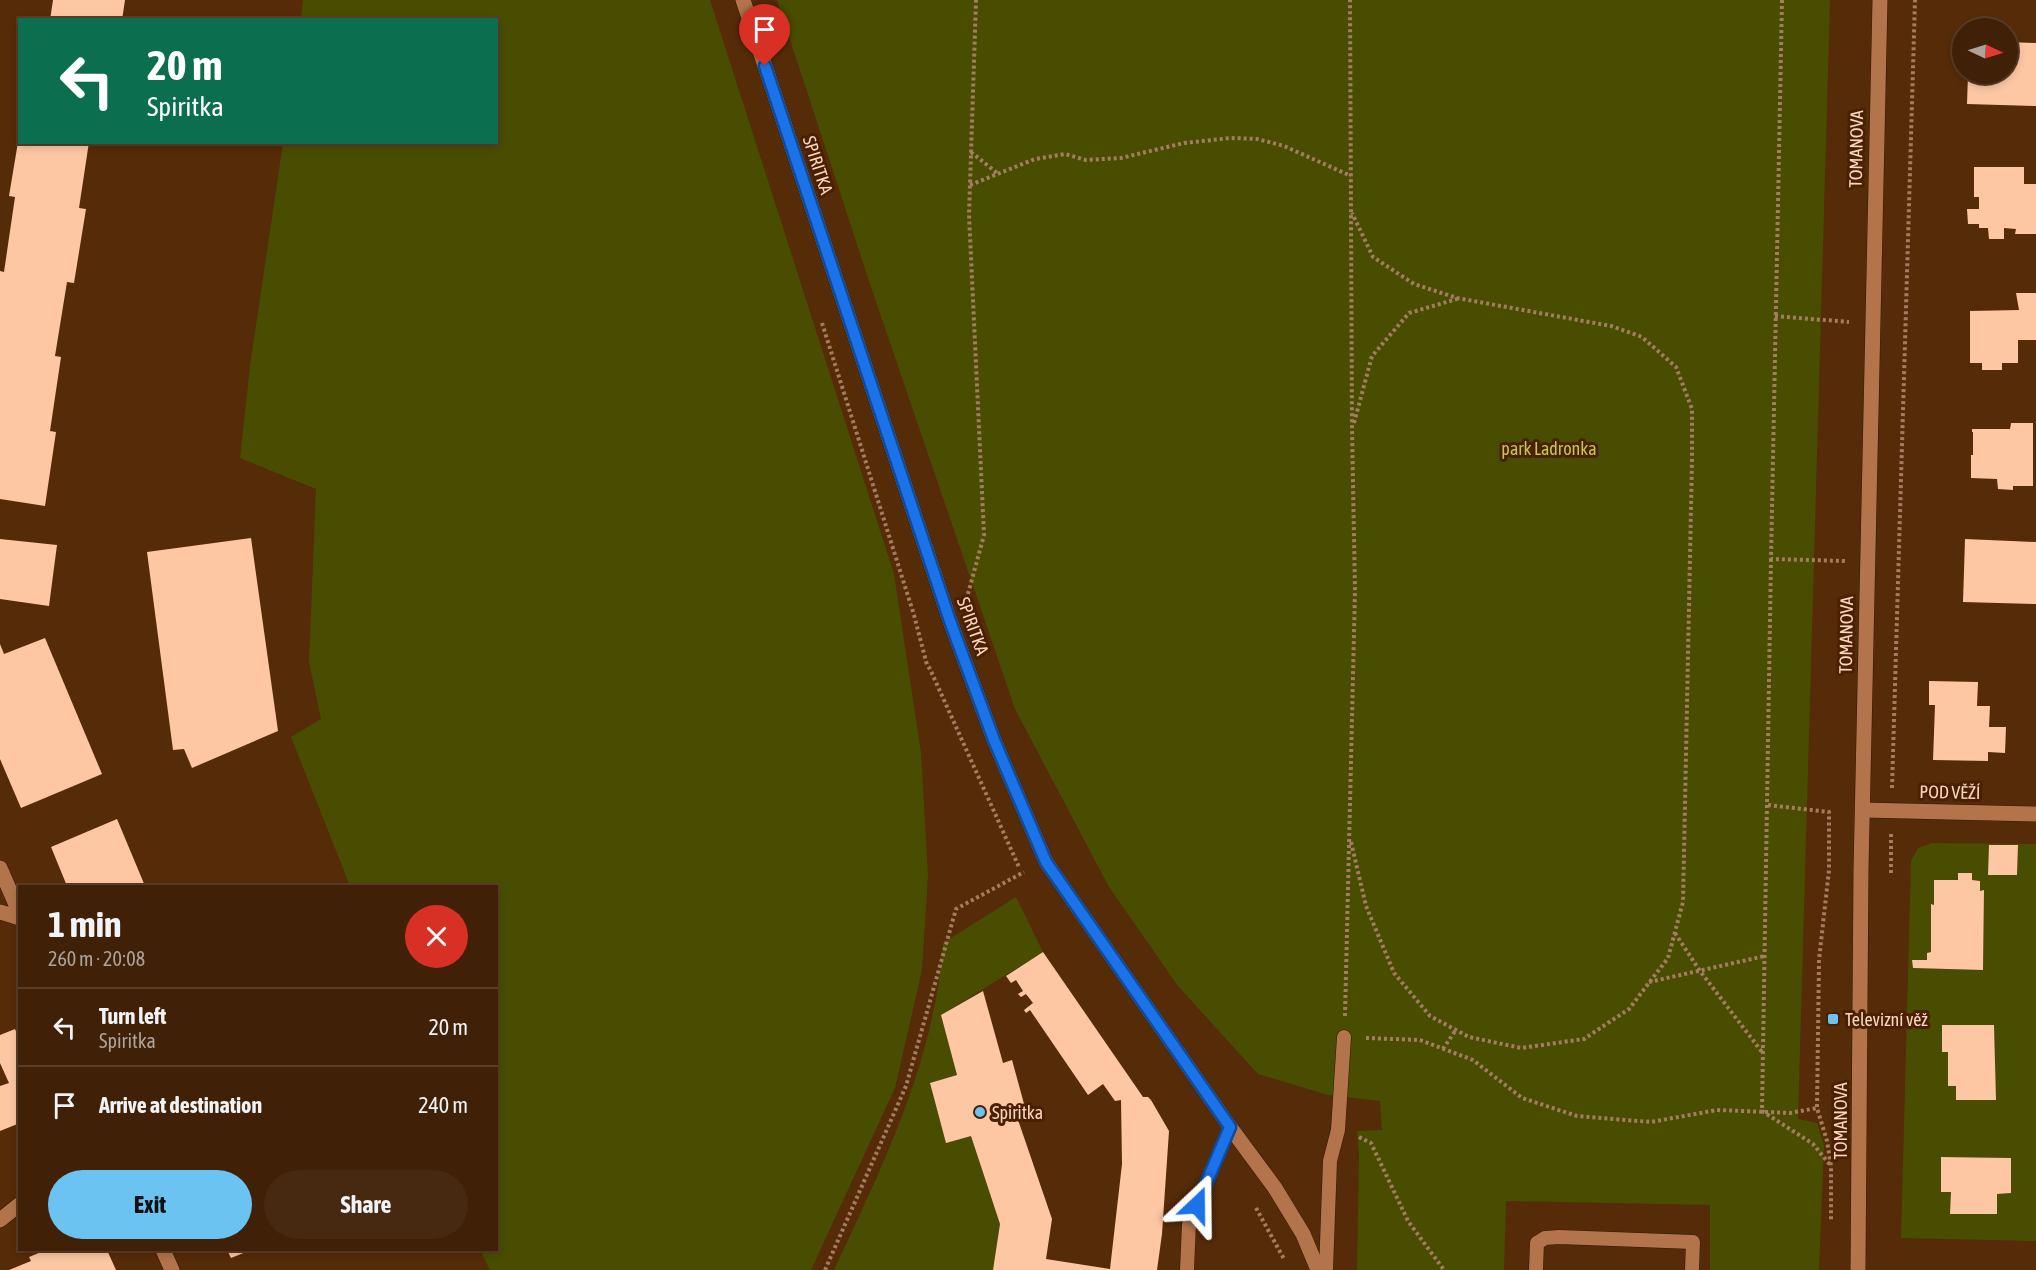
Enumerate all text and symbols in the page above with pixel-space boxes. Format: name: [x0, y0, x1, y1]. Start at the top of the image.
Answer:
pin: [739, 4, 790, 66]
icon: arrive: [748, 13, 781, 46]
north arrow: [1952, 18, 2018, 84]
map controls: [1952, 18, 2018, 84]
text: 20 m: [147, 41, 222, 89]
icon: left: [48, 42, 126, 120]
text: Spiritka: [147, 91, 224, 122]
street label: TOMANOVA: [1845, 110, 1867, 188]
street label: SPIRITKA: [799, 133, 837, 197]
park label: park Ladronka: [1501, 438, 1597, 459]
street label: SPIRITKA: [953, 594, 993, 658]
street label: TOMANOVA: [1835, 596, 1857, 674]
street label: POD VĚŽÍ: [1919, 781, 1981, 803]
text: 1 min: [48, 903, 122, 945]
button: close: [405, 905, 468, 968]
text: 260 m · 20:08: [48, 947, 145, 970]
text: Turn left: [99, 1003, 166, 1029]
place label: Televizní věž: [1845, 1009, 1928, 1030]
icon: left: [48, 1011, 81, 1044]
marker: Televizní věž: [1826, 1012, 1840, 1026]
text: 20 m: [428, 1014, 468, 1040]
text: Spiritka: [99, 1029, 156, 1052]
street label: TOMANOVA: [1830, 1082, 1851, 1160]
icon: arrive: [48, 1089, 81, 1122]
text: Arrive at destination: [99, 1092, 262, 1118]
text: 240 m: [418, 1092, 468, 1118]
place label: Spiritka: [992, 1102, 1043, 1123]
marker: Spiritka: [973, 1105, 987, 1119]
button: Exit: [48, 1170, 252, 1239]
button: Share: [264, 1170, 468, 1239]
position arrow: [1165, 1173, 1229, 1237]

